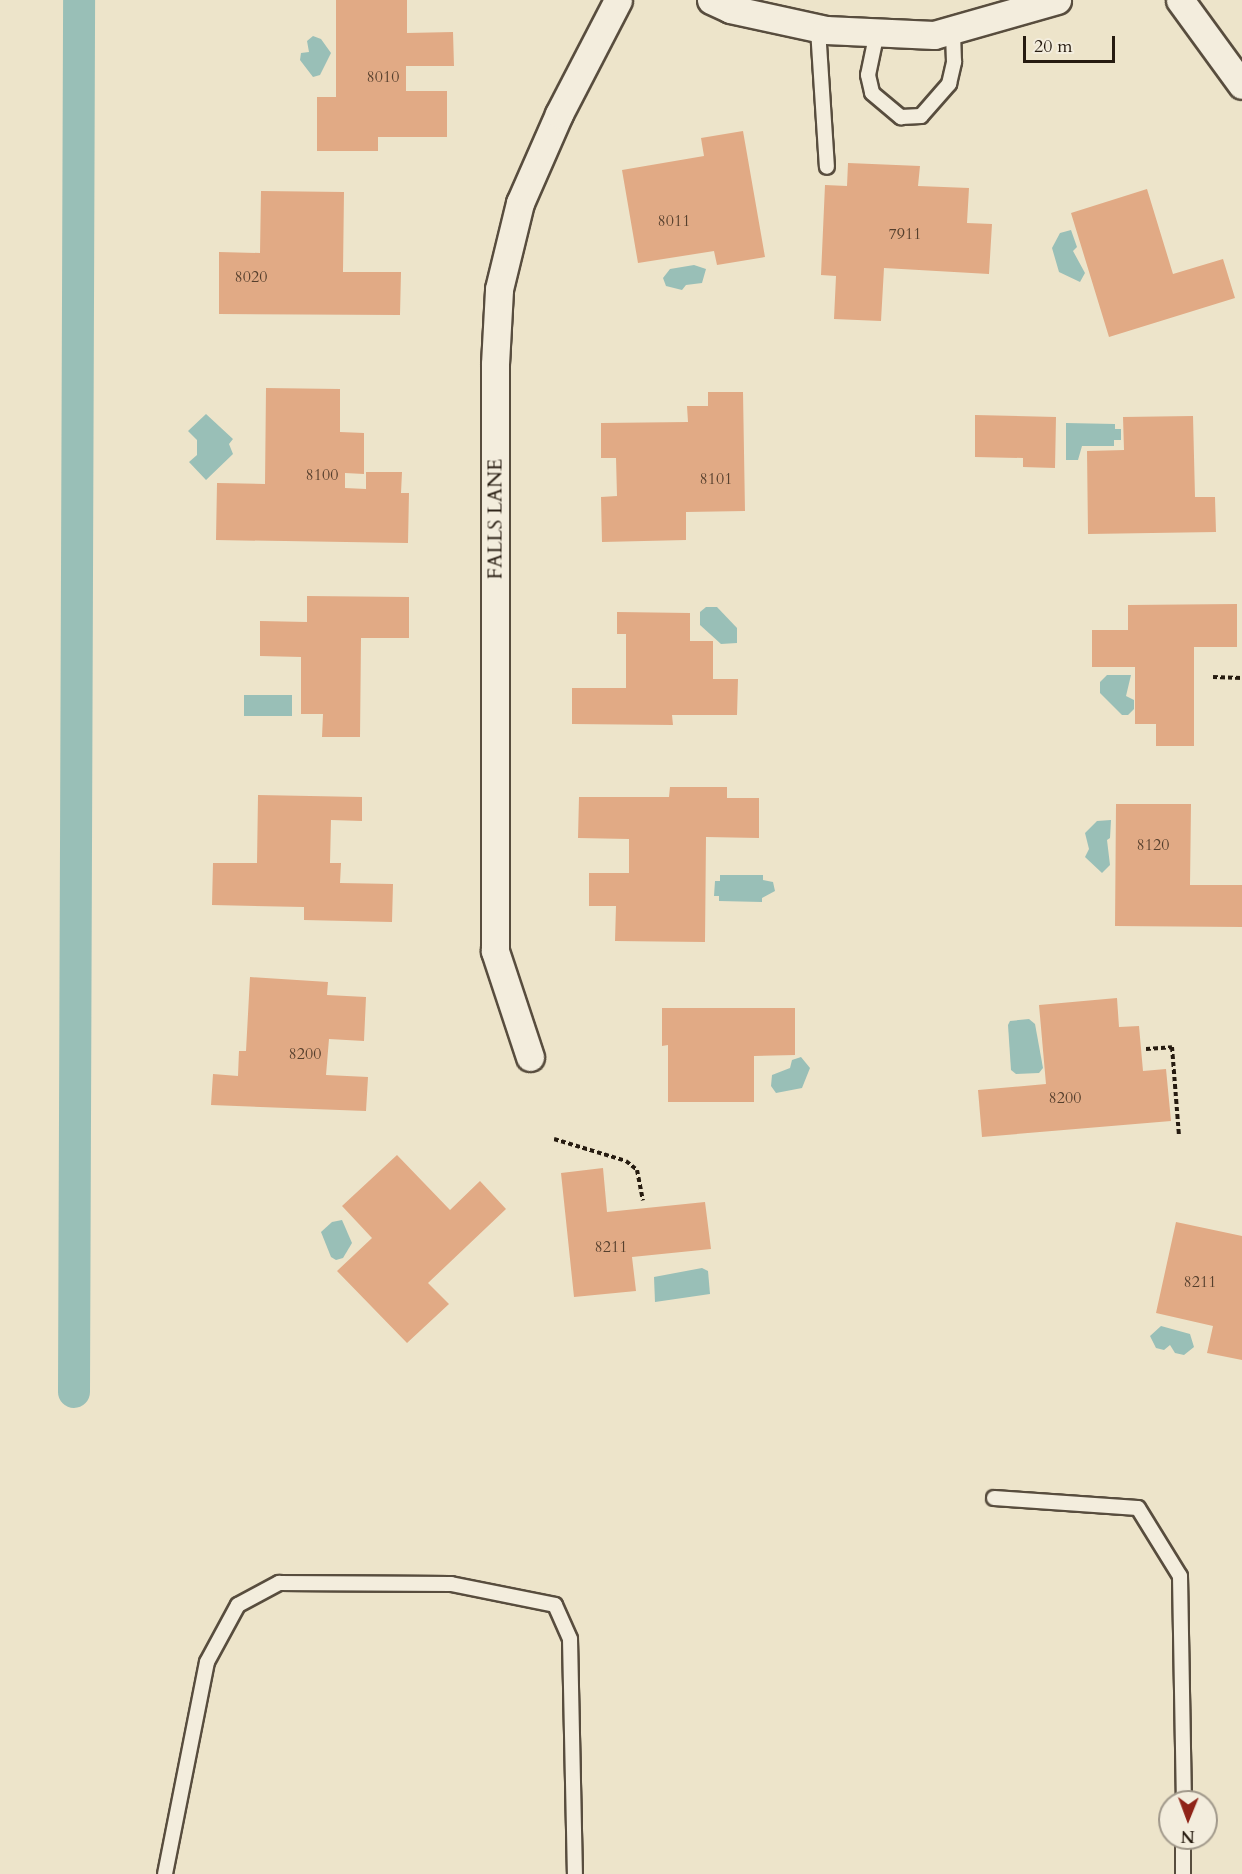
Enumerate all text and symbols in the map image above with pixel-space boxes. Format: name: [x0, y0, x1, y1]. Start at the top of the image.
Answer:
scale bar: [1026, 24, 1118, 62]
text: 20 m: [1034, 34, 1073, 59]
house number: 8010: [367, 67, 399, 87]
house number: 8011: [658, 211, 690, 231]
house number: 7911: [889, 224, 921, 244]
house number: 8020: [235, 267, 267, 287]
street label: FALLS LANE: [483, 459, 507, 579]
house number: 8100: [306, 465, 338, 485]
house number: 8101: [700, 469, 732, 489]
house number: 8120: [1137, 835, 1169, 855]
house number: 8200: [289, 1044, 321, 1064]
house number: 8200: [1049, 1088, 1081, 1108]
house number: 8211: [595, 1237, 627, 1257]
house number: 8211: [1184, 1272, 1216, 1292]
north arrow: [1158, 1790, 1218, 1850]
text: N: [1181, 1825, 1195, 1847]

